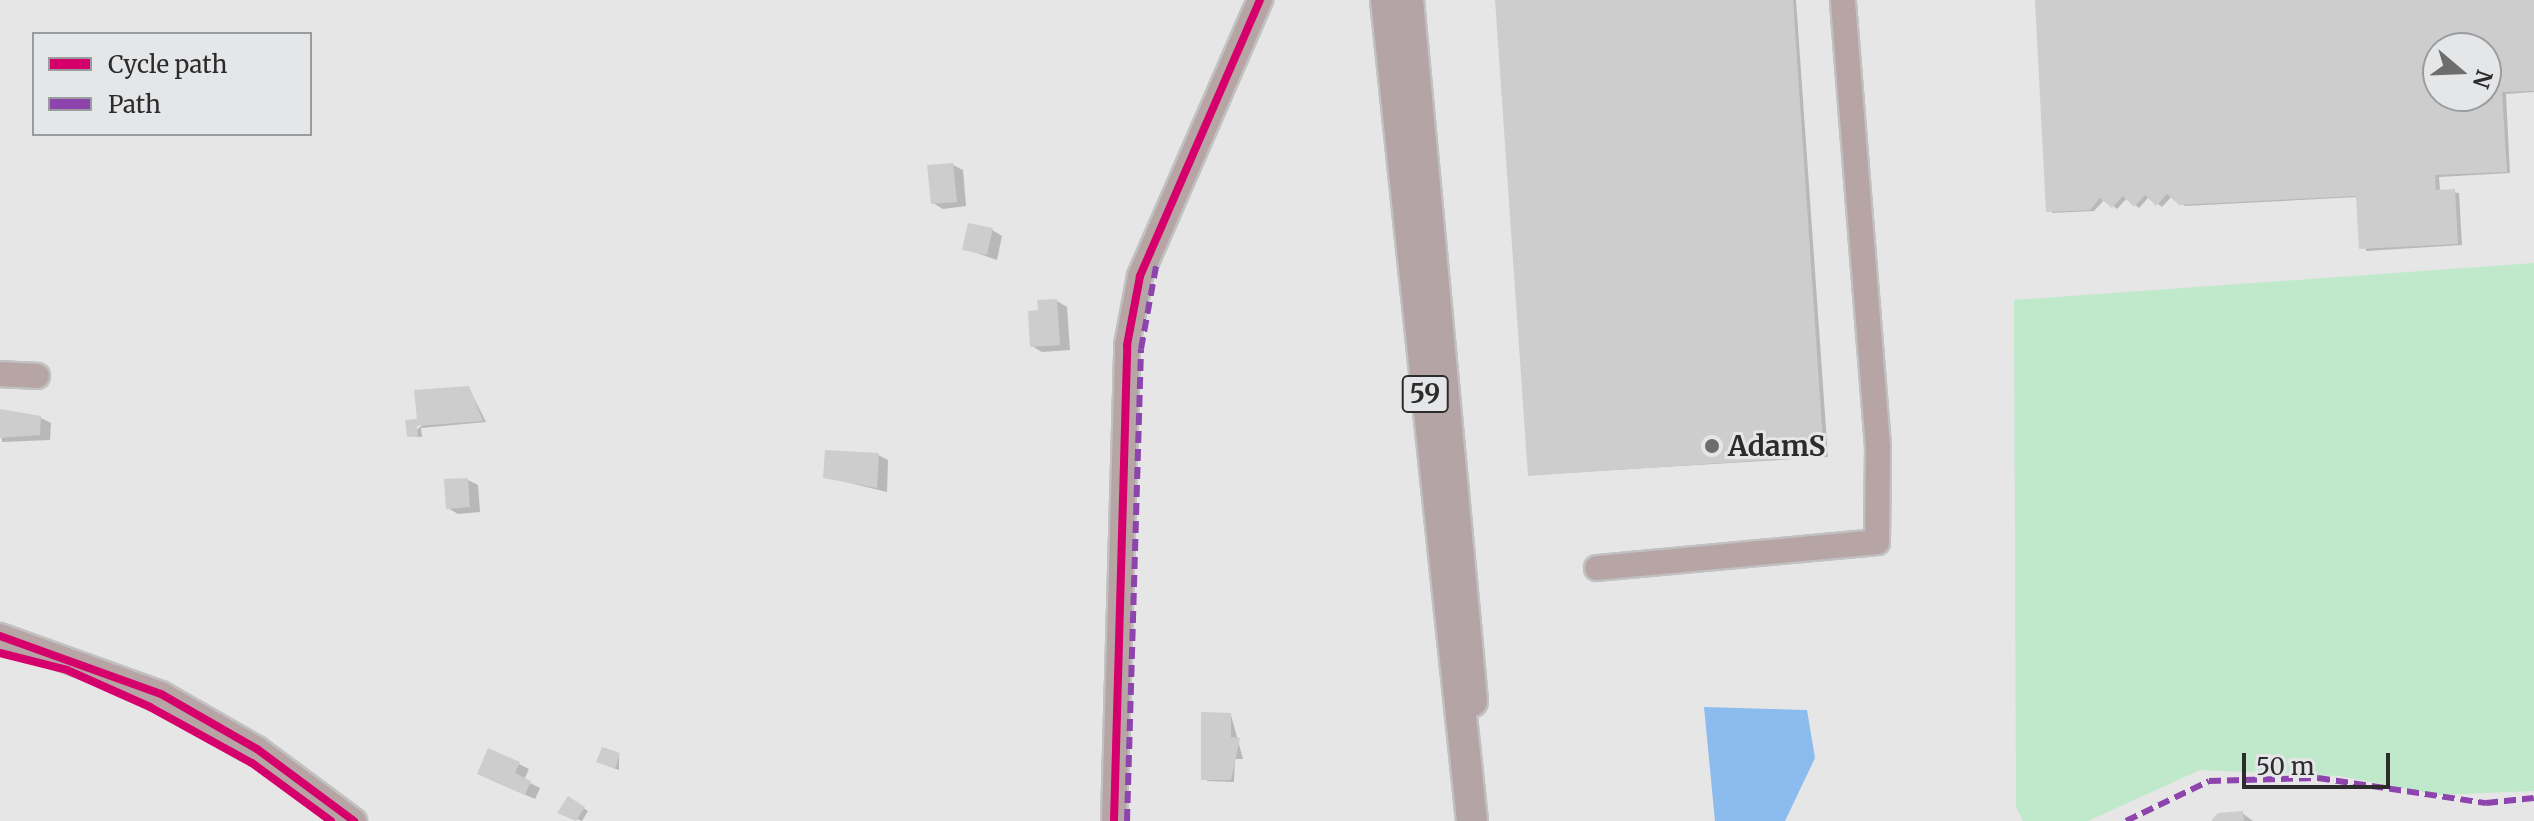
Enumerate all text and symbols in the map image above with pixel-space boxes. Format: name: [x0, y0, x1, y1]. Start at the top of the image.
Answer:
legend: [32, 32, 312, 136]
north arrow: [2422, 32, 2502, 112]
text: Cycle path: [108, 49, 227, 80]
text: N: [2467, 66, 2499, 92]
text: Path: [108, 89, 161, 120]
road number: 59: [1401, 372, 1449, 416]
place label: AdamS: [1728, 429, 1825, 463]
marker: AdamS: [1703, 437, 1721, 455]
scale bar: [2246, 737, 2394, 787]
text: 50 m: [2256, 751, 2315, 782]

